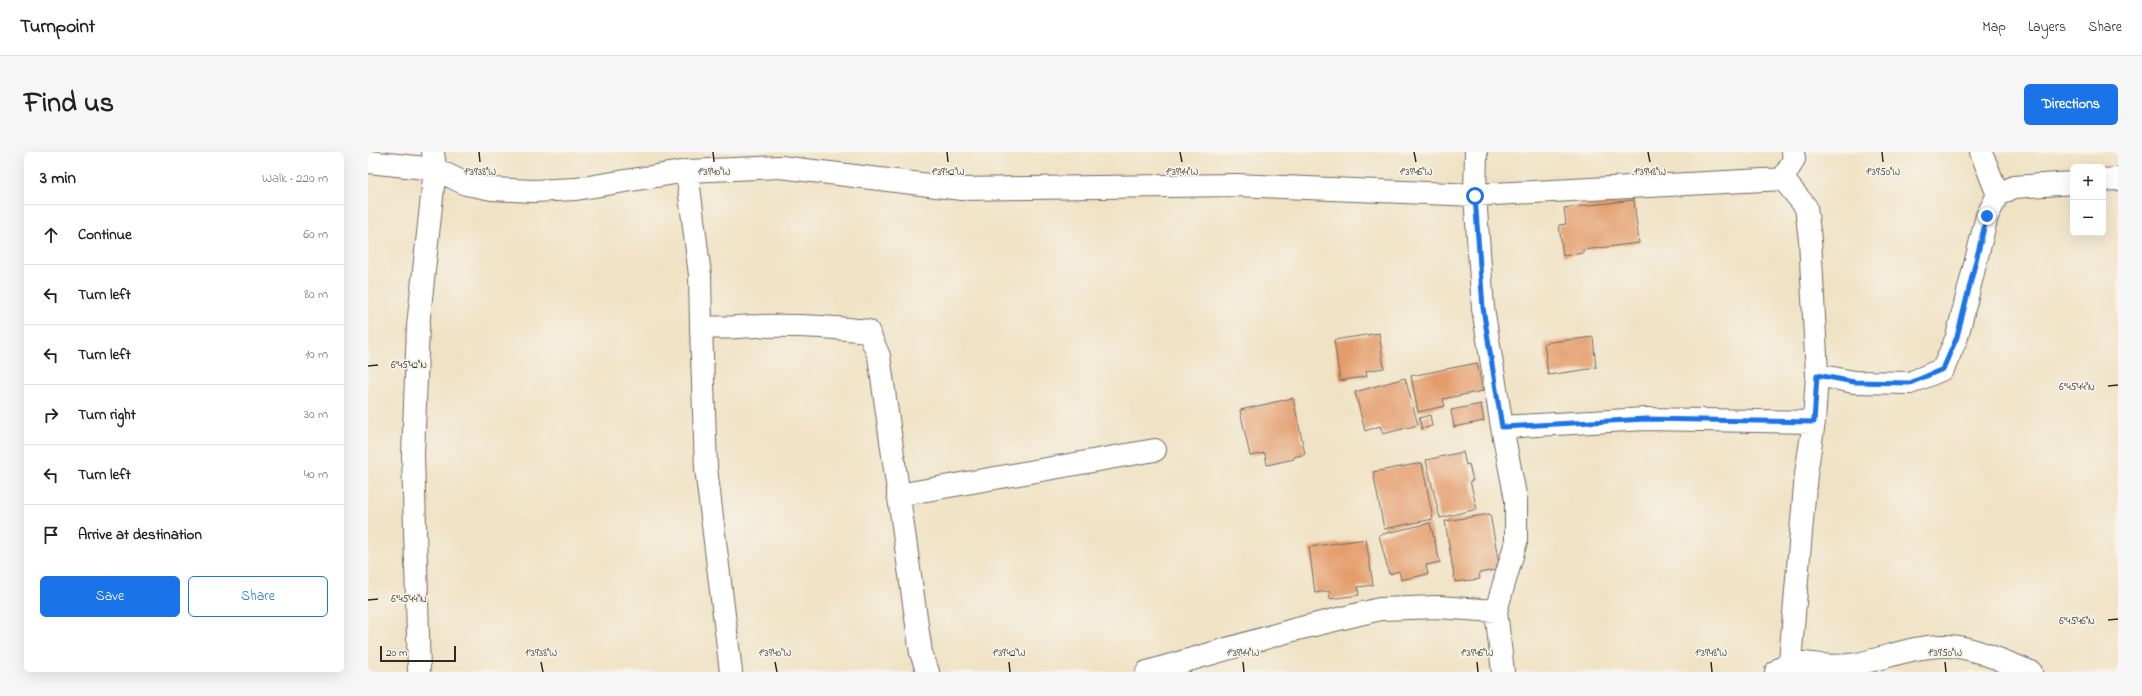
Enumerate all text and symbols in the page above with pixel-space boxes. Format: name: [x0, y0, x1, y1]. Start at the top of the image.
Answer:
text: Turnpoint: [20, 14, 95, 41]
text: Map: [1982, 17, 2006, 38]
text: Layers: [2028, 17, 2066, 38]
text: Share: [2088, 17, 2122, 38]
text: Find us: [24, 84, 114, 125]
button: Directions: [2024, 84, 2118, 125]
map controls: [2070, 164, 2106, 236]
button: +: [2070, 164, 2106, 200]
text: 1°39'38"W: [464, 165, 496, 180]
text: 1°39'40"W: [698, 165, 731, 180]
text: 1°39'42"W: [931, 165, 965, 180]
text: 1°39'44"W: [1166, 165, 1198, 180]
text: 1°39'46"W: [1400, 165, 1433, 180]
text: 1°39'48"W: [1634, 165, 1666, 180]
text: 1°39'50"W: [1866, 165, 1900, 180]
text: 3 min: [40, 166, 76, 191]
text: Walk · 220 m: [262, 169, 328, 188]
route start: [1466, 187, 1484, 205]
button: −: [2070, 200, 2106, 236]
route end: [1978, 207, 1996, 225]
icon: ahead: [40, 224, 62, 246]
text: Continue: [78, 224, 132, 246]
text: 60 m: [303, 225, 328, 244]
icon: left: [40, 284, 62, 306]
text: Turn left: [78, 284, 131, 306]
text: 80 m: [304, 285, 328, 304]
icon: left: [40, 344, 62, 366]
text: Turn left: [78, 344, 131, 366]
text: 10 m: [305, 345, 328, 364]
text: 6°45'42"N: [391, 358, 427, 373]
text: 6°45'44"N: [2059, 380, 2095, 395]
icon: right: [40, 404, 62, 426]
text: Turn right: [78, 404, 136, 426]
text: 30 m: [304, 405, 328, 424]
icon: left: [40, 464, 62, 486]
text: Turn left: [78, 464, 131, 486]
text: 40 m: [304, 465, 328, 484]
icon: arrive: [40, 524, 62, 546]
text: Arrive at destination: [78, 524, 202, 546]
button: Save: [40, 576, 180, 617]
button: Share: [188, 576, 328, 617]
text: 6°45'44"N: [391, 592, 427, 607]
text: 6°45'46"N: [2059, 614, 2095, 629]
scale bar: [380, 644, 456, 663]
text: 20 m: [386, 645, 408, 661]
text: 1°39'38"W: [525, 646, 557, 661]
text: 1°39'40"W: [759, 646, 792, 661]
text: 1°39'42"W: [992, 646, 1026, 661]
text: 1°39'44"W: [1227, 646, 1259, 661]
text: 1°39'46"W: [1461, 646, 1494, 661]
text: 1°39'48"W: [1695, 646, 1727, 661]
text: 1°39'50"W: [1928, 646, 1962, 661]

